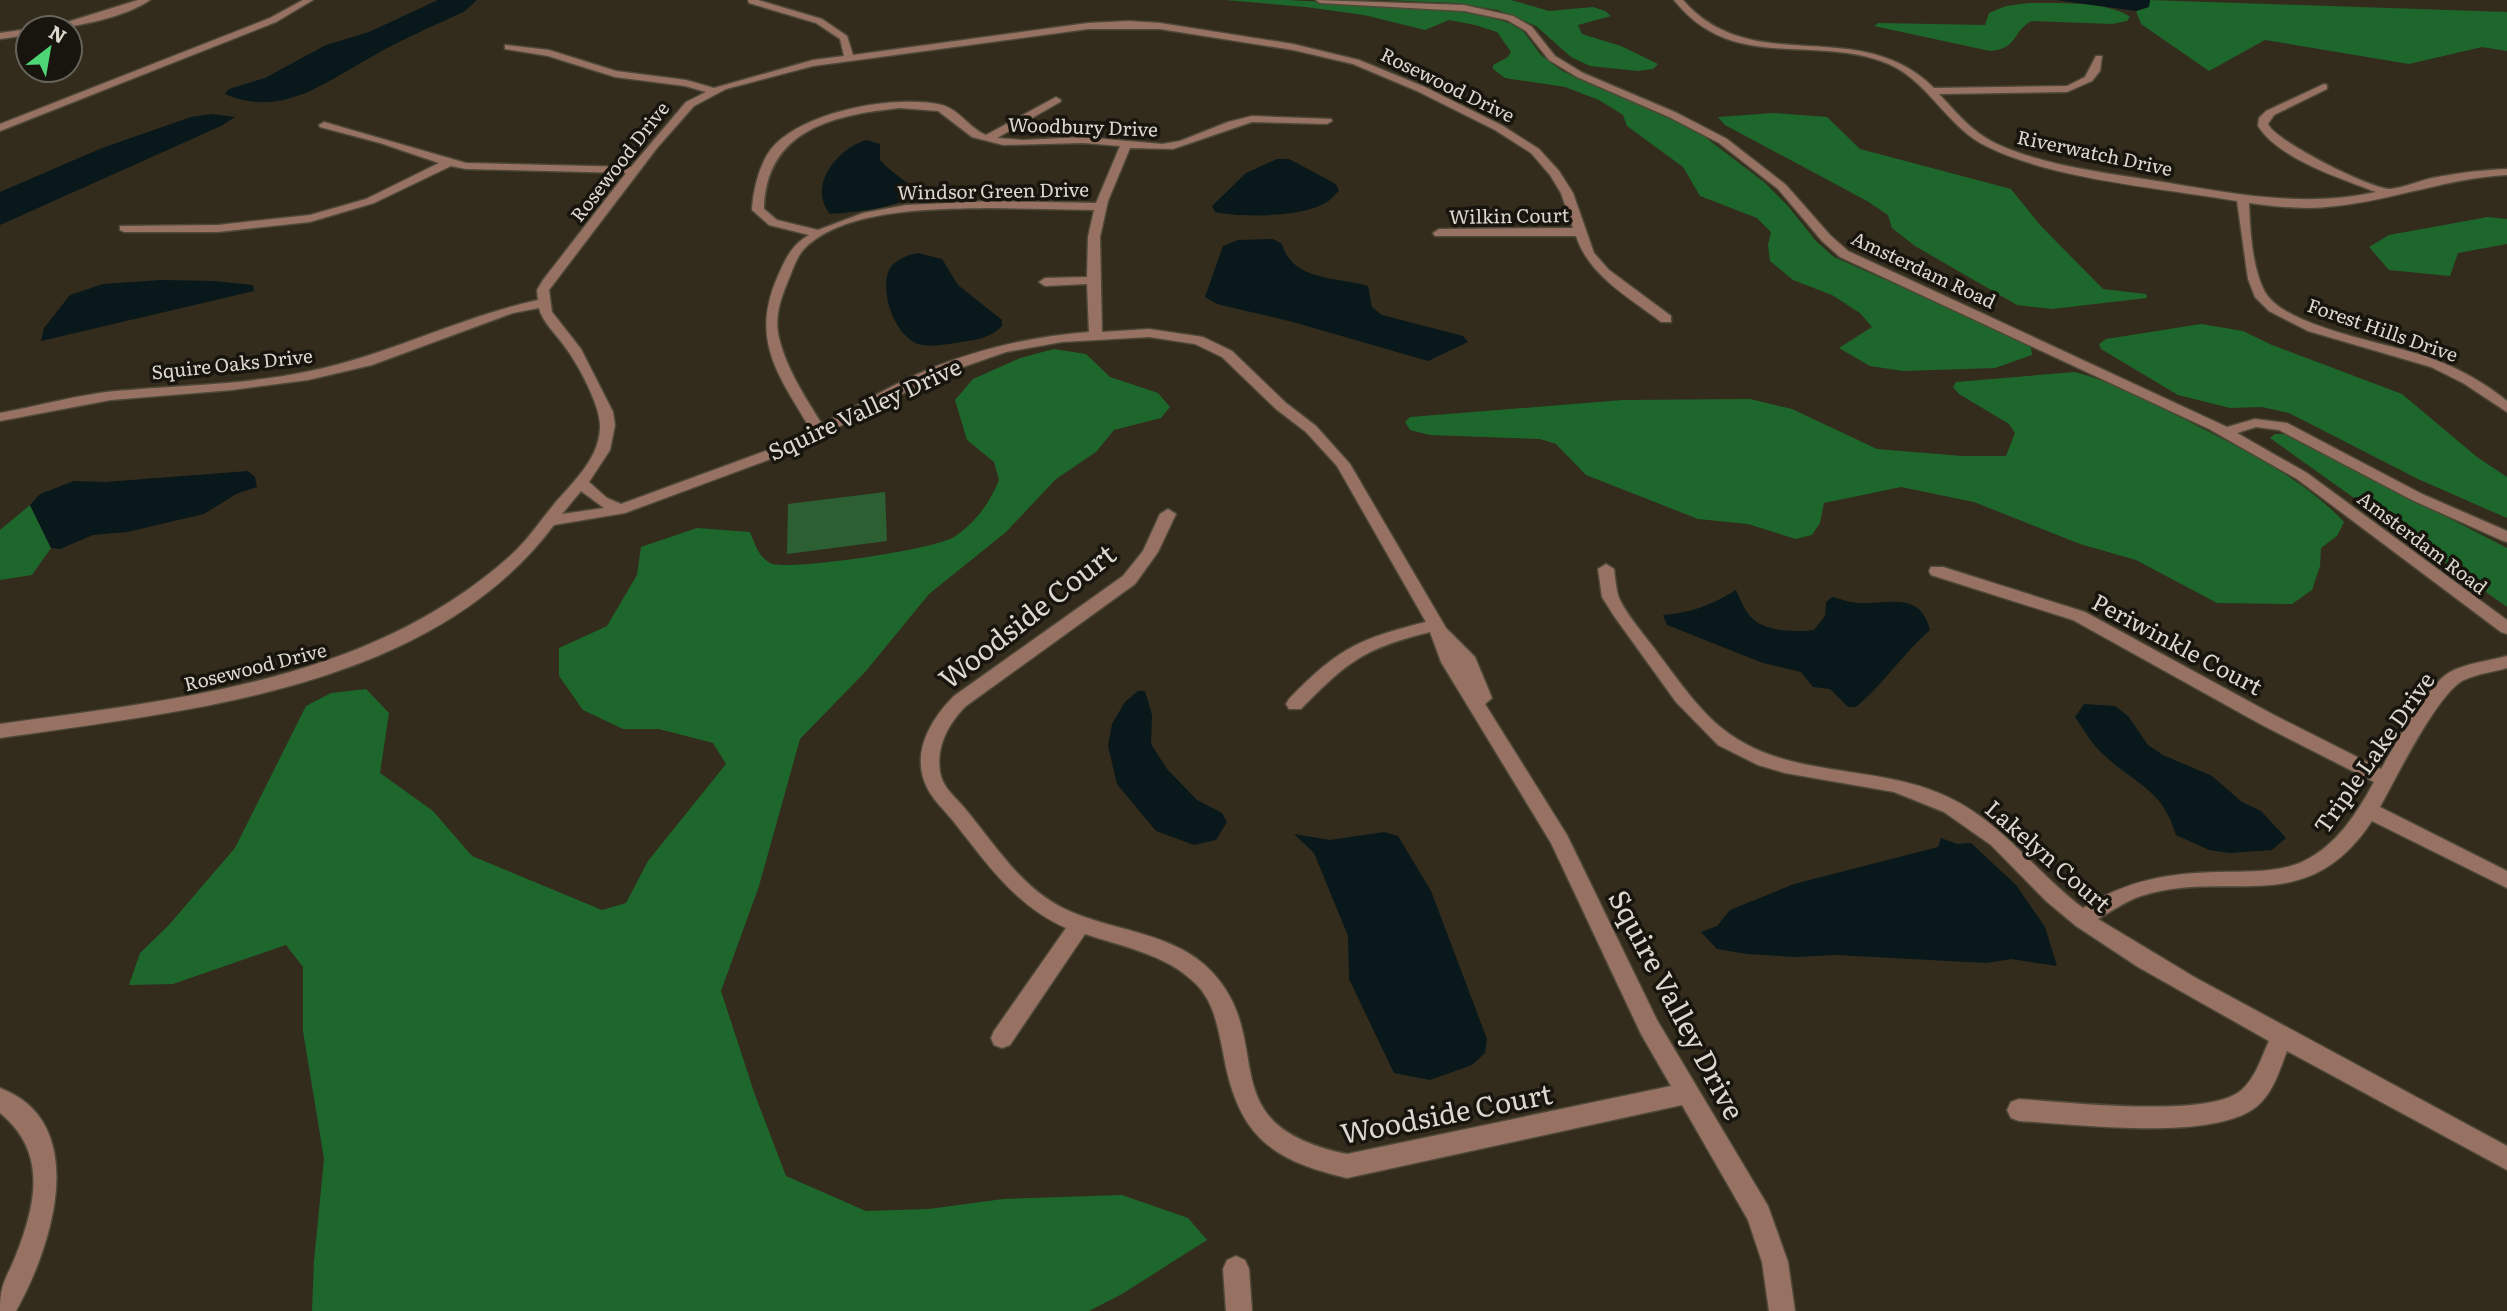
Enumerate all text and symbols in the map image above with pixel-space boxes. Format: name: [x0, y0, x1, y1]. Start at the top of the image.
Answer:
north arrow: [14, 14, 84, 84]
text: N: [44, 17, 72, 50]
street label: Rosewood Drive: [1376, 39, 1520, 129]
street label: Rosewood Drive: [563, 95, 675, 227]
street label: Woodbury Drive: [1008, 109, 1159, 143]
street label: Riverwatch Drive: [2015, 122, 2175, 182]
street label: Windsor Green Drive: [897, 174, 1089, 206]
street label: Wilkin Court: [1449, 200, 1570, 230]
street label: Amsterdam Road: [1847, 223, 2001, 315]
street label: Forest Hills Drive: [2304, 290, 2462, 368]
street label: Squire Oaks Drive: [150, 341, 314, 385]
street label: Squire Valley Drive: [762, 348, 966, 468]
street label: Amsterdam Road: [2352, 484, 2494, 600]
street label: Woodside Court: [928, 532, 1124, 698]
street label: Periwinkle Court: [2087, 584, 2270, 703]
street label: Rosewood Drive: [181, 635, 329, 697]
street label: Triple Lake Drive: [2304, 664, 2442, 840]
street label: Lakelyn Court: [1979, 791, 2120, 920]
street label: Squire Valley Drive: [1600, 882, 1756, 1126]
street label: Woodside Court: [1336, 1071, 1556, 1153]

